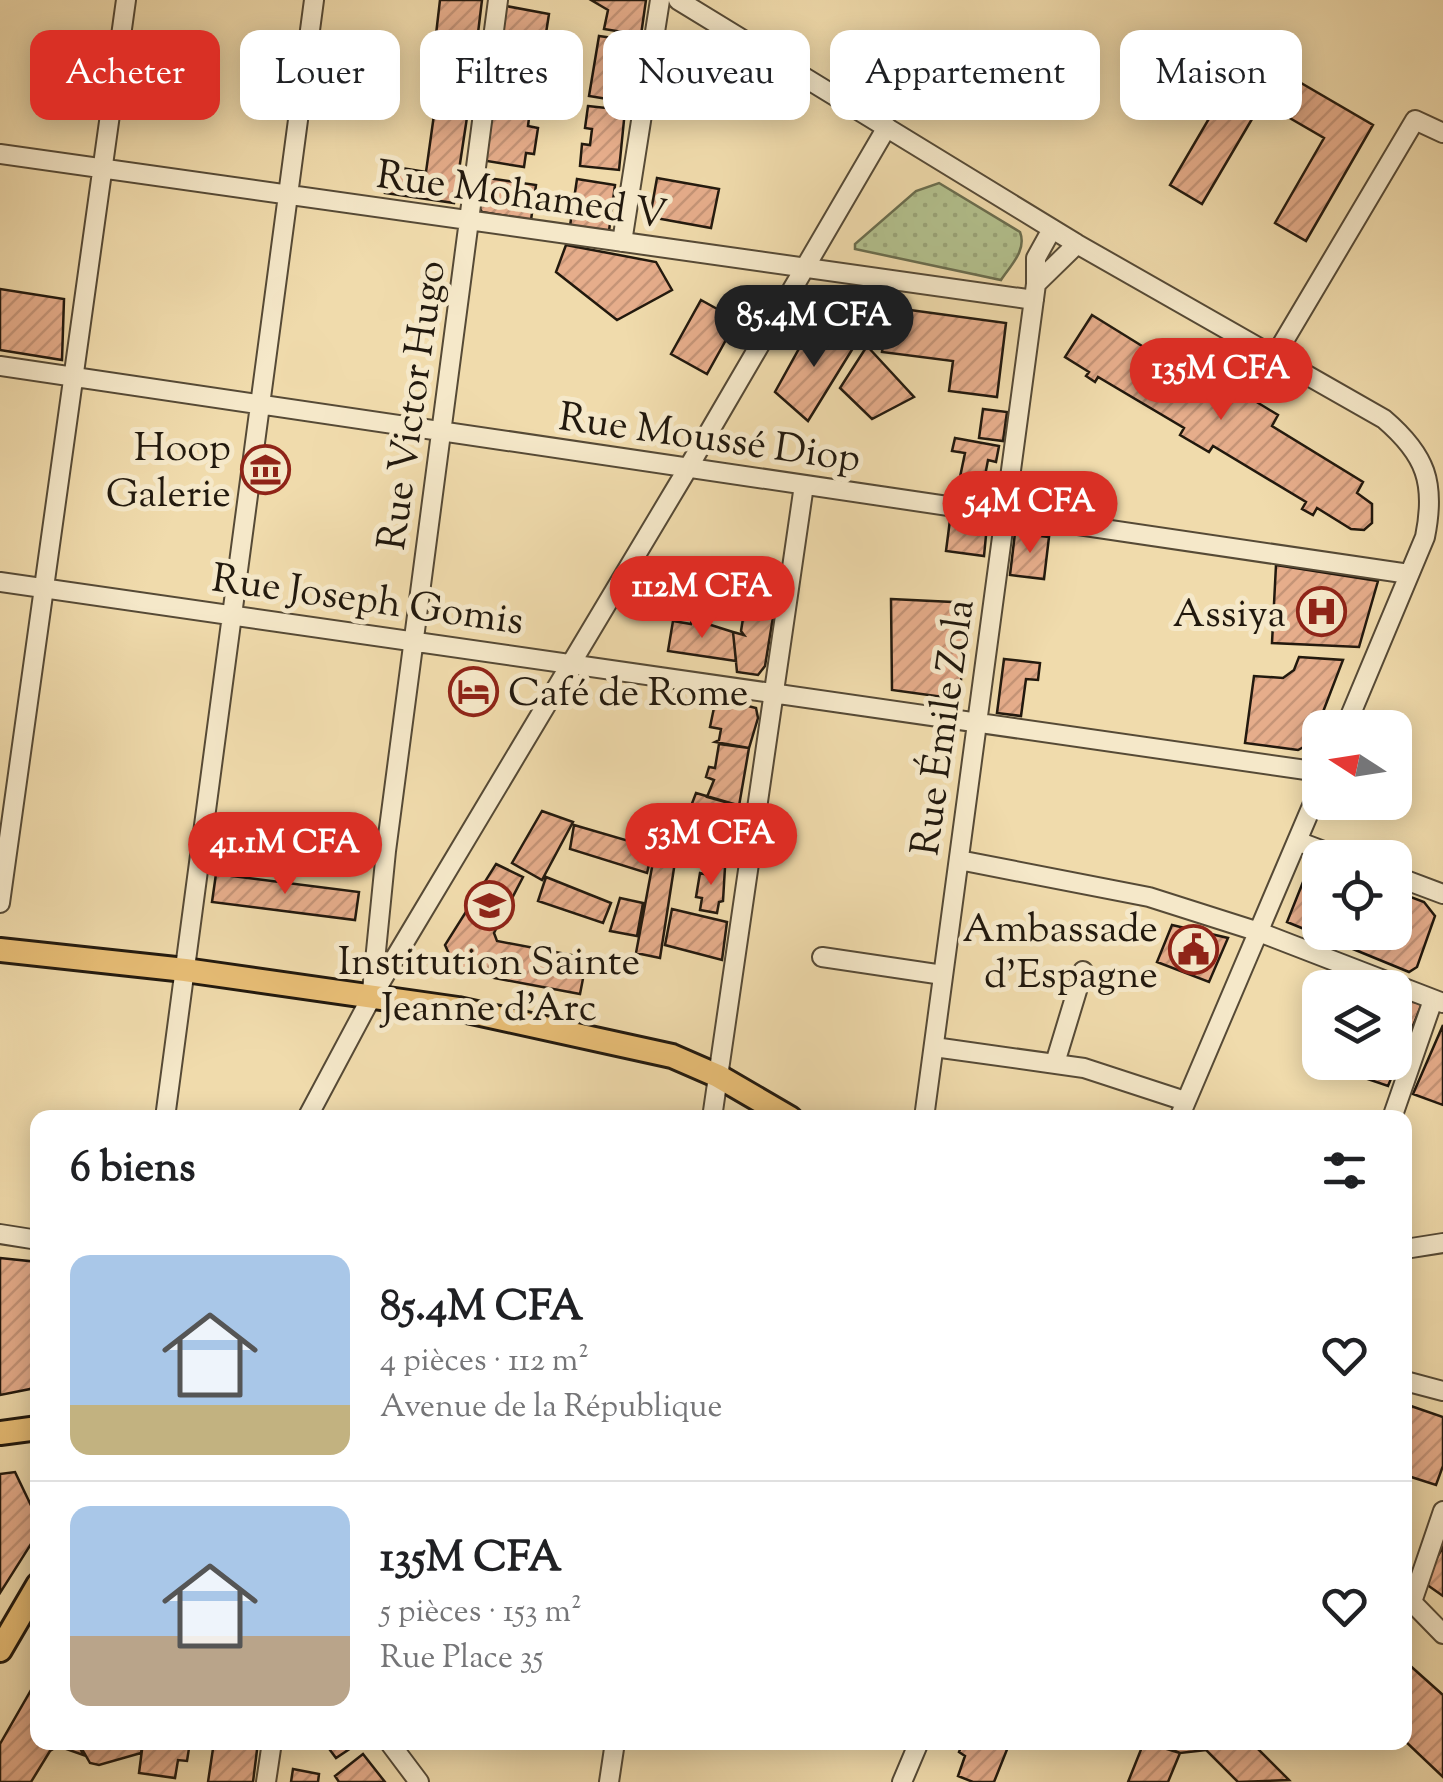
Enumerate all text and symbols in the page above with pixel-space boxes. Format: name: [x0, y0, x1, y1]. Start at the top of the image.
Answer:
chip: Acheter: [30, 30, 220, 120]
chip: Louer: [240, 30, 400, 120]
chip: Filtres: [420, 30, 583, 120]
chip: Nouveau: [603, 30, 810, 120]
chip: Appartement: [830, 30, 1100, 120]
chip: Maison: [1120, 30, 1302, 120]
street label: Rue Mohamed V: [373, 149, 670, 246]
street label: Rue Victor Hugo: [366, 257, 463, 554]
pin: 85.4M CFA: [700, 285, 928, 370]
text: 85.4M CFA: [736, 294, 892, 340]
pin: 135M CFA: [1118, 338, 1324, 423]
text: 135M CFA: [1152, 347, 1290, 393]
street label: Rue Moussé Diop: [555, 391, 864, 490]
place label: Hoop Galerie: [106, 422, 231, 525]
museum icon: Hoop Galerie: [240, 443, 292, 495]
pin: 54M CFA: [938, 471, 1122, 556]
text: 54M CFA: [965, 480, 1095, 526]
street label: Rue Joseph Gomis: [208, 552, 527, 653]
pin: 112M CFA: [599, 556, 805, 641]
text: 112M CFA: [632, 565, 772, 611]
hospital icon: Assiya: [1295, 586, 1347, 638]
place label: Assiya: [1173, 588, 1286, 645]
street label: Rue Émile Zola: [899, 596, 992, 859]
hotel icon: Café de Rome: [447, 665, 499, 717]
place label: Café de Rome: [508, 667, 748, 724]
north arrow: [1302, 710, 1412, 820]
map controls: [1302, 710, 1412, 1080]
pin: 53M CFA: [619, 803, 803, 888]
pin: 41.1M CFA: [171, 812, 399, 897]
text: 53M CFA: [647, 812, 775, 858]
text: 41.1M CFA: [210, 821, 360, 867]
button: locate: [1302, 840, 1412, 950]
school or university icon: Institution Sainte Jeanne d'Arc: [463, 879, 515, 931]
place label: Ambassade d’Espagne: [962, 903, 1158, 1006]
public building icon: Ambassade d’Espagne: [1167, 924, 1219, 976]
place label: Institution Sainte Jeanne d'Arc: [338, 936, 640, 1039]
button: layers: [1302, 970, 1412, 1080]
text: 6 biens: [70, 1140, 195, 1200]
icon: filters: [1317, 1143, 1372, 1198]
text: 85.4M CFA: [380, 1279, 583, 1339]
icon: home: [150, 1295, 270, 1415]
icon: heart: [1317, 1328, 1372, 1383]
text: 4 pièces · 112 m²: [380, 1339, 589, 1385]
text: Avenue de la République: [380, 1385, 722, 1431]
text: 135M CFA: [380, 1530, 562, 1590]
icon: home: [150, 1546, 270, 1666]
icon: heart: [1317, 1579, 1372, 1634]
text: 5 pièces · 153 m²: [380, 1590, 582, 1636]
text: Rue Place 35: [380, 1636, 544, 1682]

